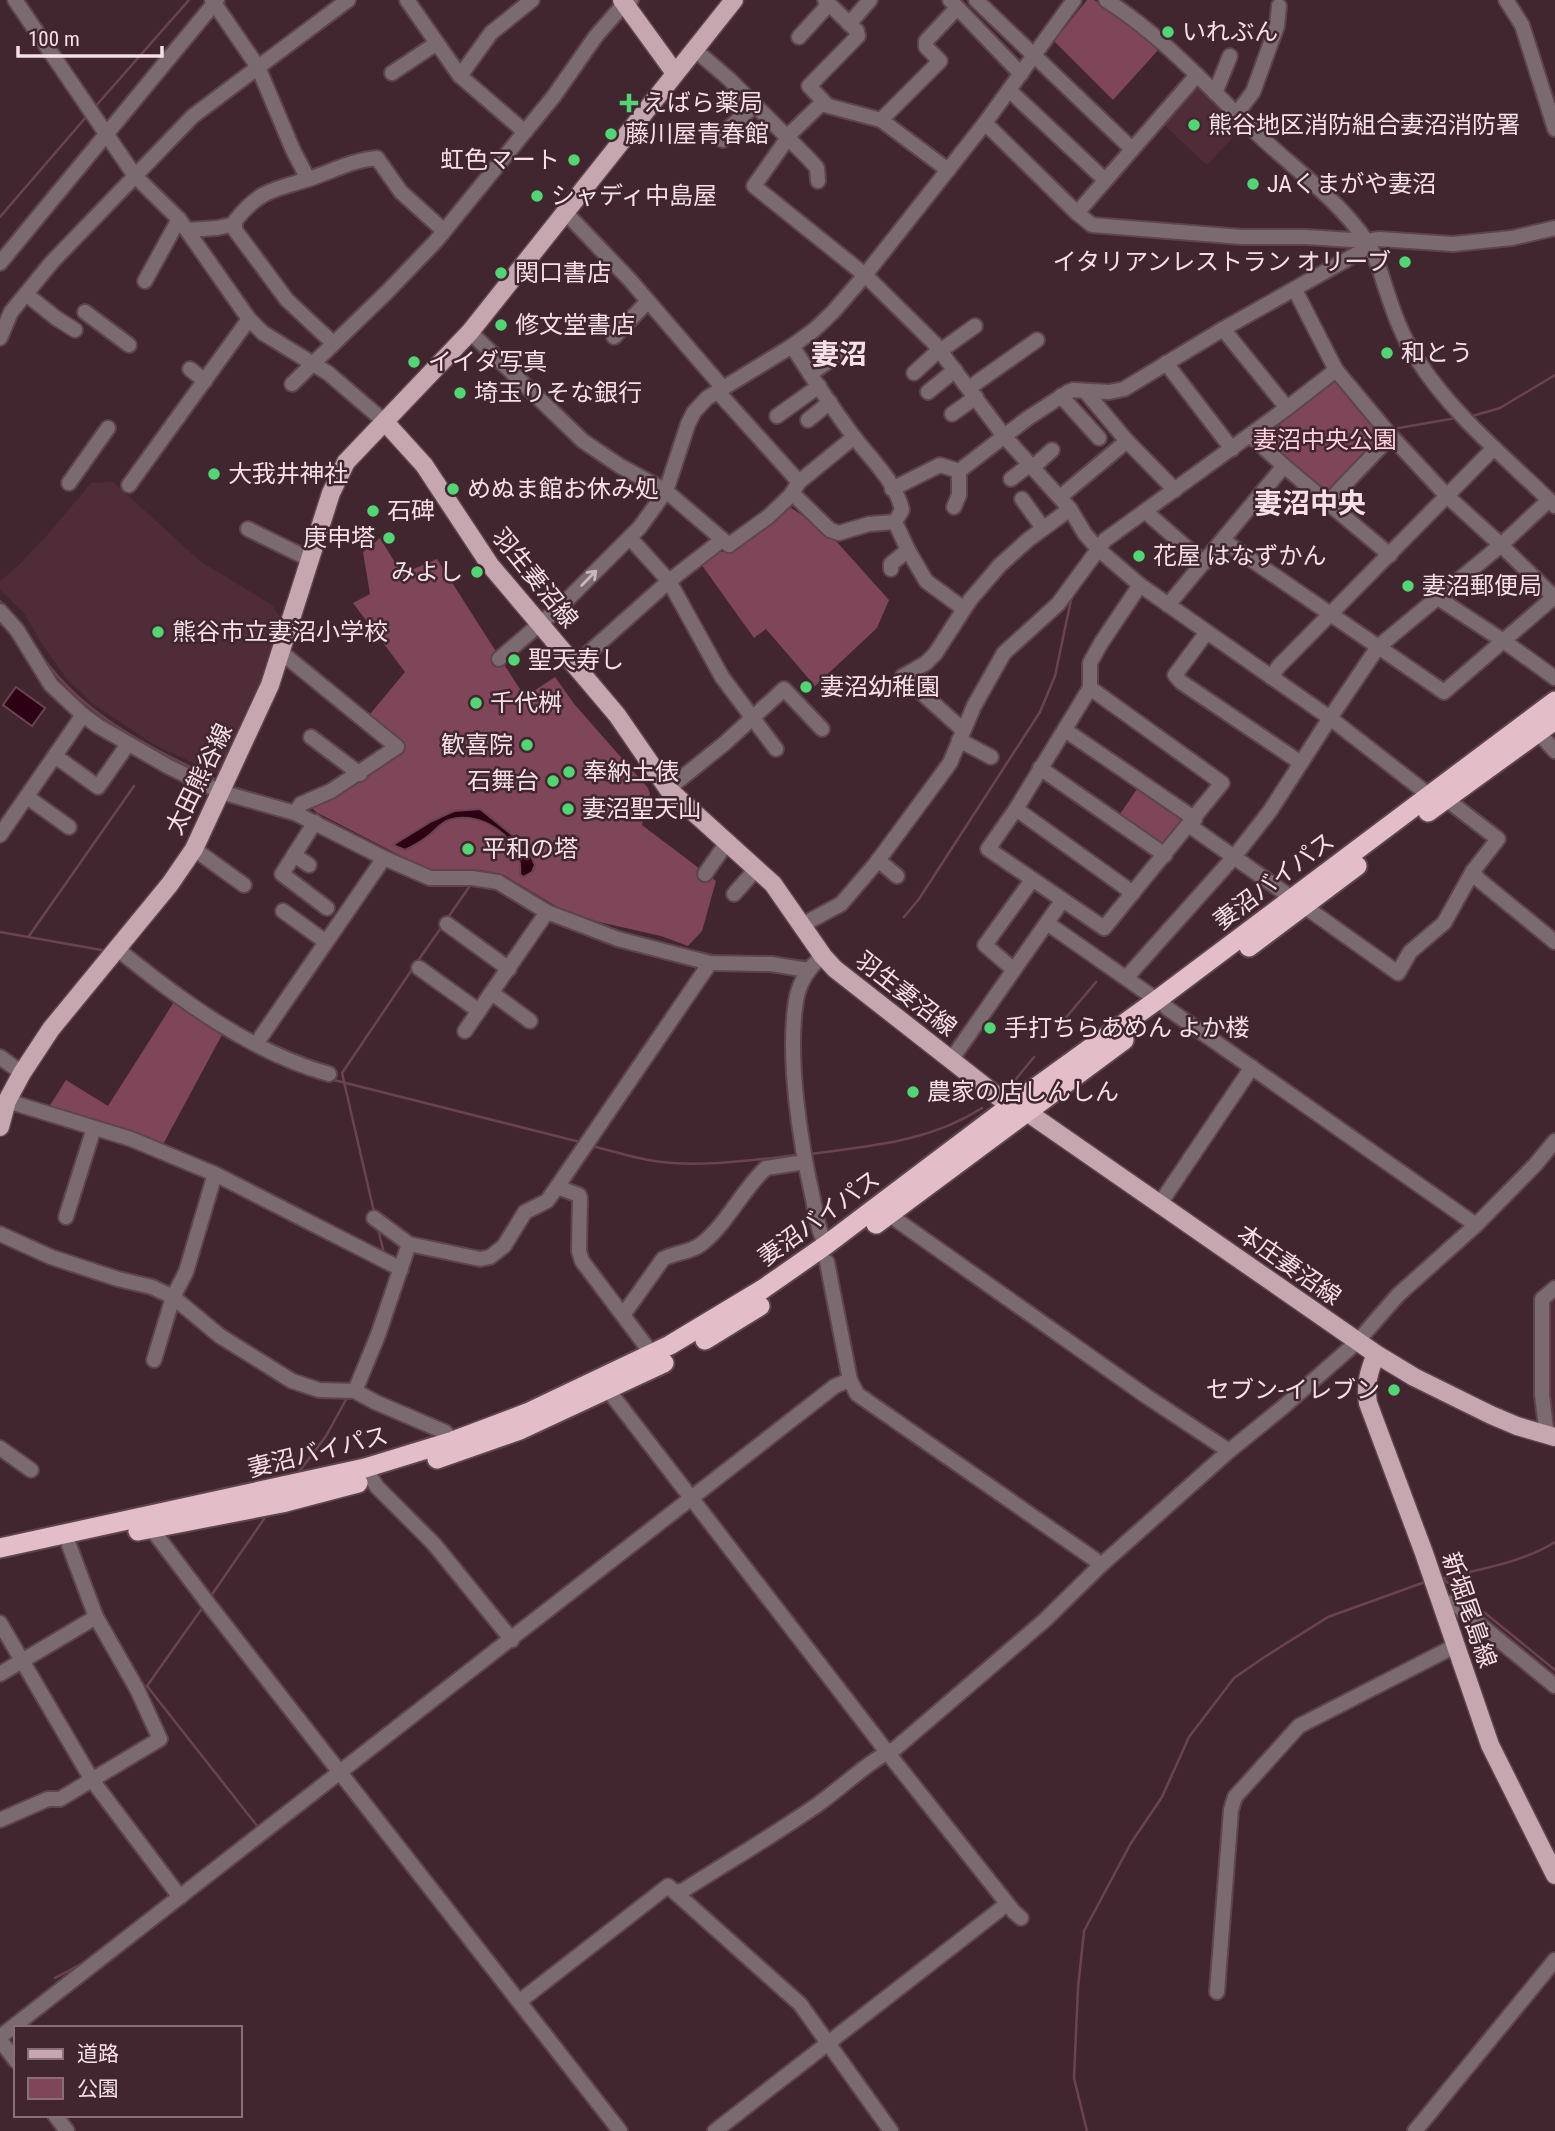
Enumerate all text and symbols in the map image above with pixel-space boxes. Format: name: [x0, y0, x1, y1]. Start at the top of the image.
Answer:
scale bar: [18, 14, 161, 58]
place label: いれぶん: [1182, 18, 1278, 46]
marker: いれぶん: [1160, 24, 1176, 40]
text: 100 m: [28, 27, 80, 51]
place label: えばら薬局: [643, 89, 763, 117]
marker: えばら薬局: [621, 95, 637, 111]
place label: 熊谷地区消防組合妻沼消防署: [1208, 111, 1520, 139]
marker: 熊谷地区消防組合妻沼消防署: [1186, 117, 1202, 133]
place label: 藤川屋青春館: [625, 120, 769, 148]
marker: 藤川屋青春館: [603, 126, 619, 142]
place label: 虹色マート: [440, 146, 560, 174]
marker: 虹色マート: [566, 152, 582, 168]
place label: JAくまがや妻沼: [1267, 170, 1436, 198]
marker: JAくまがや妻沼: [1245, 176, 1261, 192]
place label: シャディ中島屋: [551, 182, 717, 210]
marker: シャディ中島屋: [529, 188, 545, 204]
place label: イタリアンレストラン オリーブ: [1053, 248, 1391, 276]
marker: イタリアンレストラン オリーブ: [1397, 254, 1413, 270]
place label: 関口書店: [515, 259, 611, 287]
marker: 関口書店: [493, 265, 509, 281]
place label: 修文堂書店: [515, 311, 635, 339]
marker: 修文堂書店: [493, 317, 509, 333]
district label: 妻沼: [811, 338, 867, 371]
place label: 和とう: [1401, 339, 1473, 367]
marker: 和とう: [1379, 345, 1395, 361]
place label: イイダ写真: [428, 348, 547, 376]
marker: イイダ写真: [406, 354, 422, 370]
place label: 埼玉りそな銀行: [474, 379, 642, 407]
marker: 埼玉りそな銀行: [452, 385, 468, 401]
park label: 妻沼中央公園: [1253, 426, 1397, 454]
place label: 大我井神社: [228, 460, 348, 488]
marker: 大我井神社: [206, 466, 222, 482]
place label: めぬま館お休み処: [467, 475, 659, 503]
marker: めぬま館お休み処: [445, 481, 461, 497]
district label: 妻沼中央: [1254, 487, 1366, 520]
place label: 石碑: [387, 497, 435, 525]
marker: 石碑: [365, 503, 381, 519]
street label: 羽生妻沼線: [486, 523, 584, 633]
place label: 庚申塔: [303, 524, 375, 552]
marker: 庚申塔: [381, 530, 397, 546]
place label: 花屋 はなずかん: [1153, 542, 1327, 570]
marker: 花屋 はなずかん: [1131, 548, 1147, 564]
place label: みよし: [391, 558, 463, 586]
marker: みよし: [469, 564, 485, 580]
one-way arrow: [581, 570, 598, 587]
place label: 妻沼郵便局: [1422, 572, 1542, 600]
marker: 妻沼郵便局: [1400, 578, 1416, 594]
place label: 熊谷市立妻沼小学校: [172, 618, 388, 646]
marker: 熊谷市立妻沼小学校: [150, 624, 166, 640]
place label: 聖天寿し: [528, 646, 624, 674]
marker: 聖天寿し: [506, 652, 522, 668]
place label: 妻沼幼稚園: [820, 673, 940, 701]
marker: 妻沼幼稚園: [798, 679, 814, 695]
place label: 千代桝: [490, 689, 562, 717]
marker: 千代桝: [468, 695, 484, 711]
street label: 太田熊谷線: [160, 719, 238, 839]
place label: 歓喜院: [441, 731, 513, 759]
marker: 歓喜院: [519, 737, 535, 753]
place label: 奉納土俵: [583, 758, 679, 786]
marker: 奉納土俵: [561, 764, 577, 780]
place label: 石舞台: [467, 767, 539, 795]
marker: 石舞台: [545, 773, 561, 789]
place label: 妻沼聖天山: [582, 795, 702, 823]
marker: 妻沼聖天山: [560, 801, 576, 817]
street label: 妻沼バイパス: [1208, 827, 1340, 935]
place label: 平和の塔: [482, 835, 578, 863]
marker: 平和の塔: [460, 841, 476, 857]
street label: 羽生妻沼線: [850, 946, 962, 1042]
place label: 手打ちらあめん よか楼: [1004, 1014, 1250, 1042]
marker: 手打ちらあめん よか楼: [982, 1020, 998, 1036]
place label: 農家の店しんしん: [927, 1078, 1119, 1106]
marker: 農家の店しんしん: [905, 1084, 921, 1100]
street label: 妻沼バイパス: [753, 1164, 885, 1272]
street label: 本庄妻沼線: [1232, 1219, 1346, 1311]
place label: セブン-イレブン: [1206, 1376, 1380, 1404]
marker: セブン-イレブン: [1386, 1382, 1402, 1398]
street label: 妻沼バイパス: [245, 1421, 391, 1483]
street label: 新堀尾島線: [1436, 1549, 1502, 1671]
legend: [14, 2026, 242, 2117]
text: 道路: [77, 2042, 119, 2066]
text: 公園: [77, 2077, 119, 2101]

